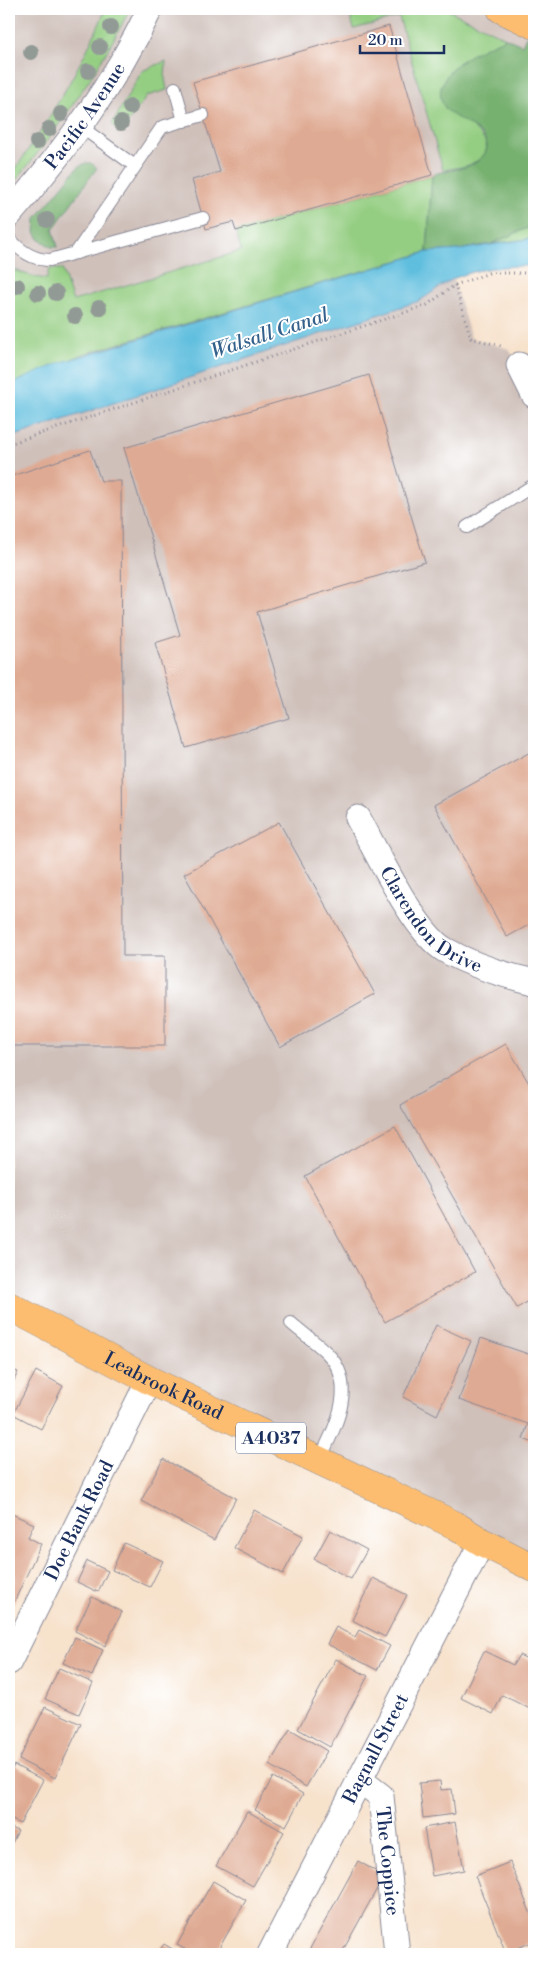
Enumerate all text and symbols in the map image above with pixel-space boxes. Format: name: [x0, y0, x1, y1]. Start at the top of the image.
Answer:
scale bar: [360, 22, 444, 54]
text: 20 m: [368, 31, 403, 50]
street label: Pacific Avenue: [39, 58, 131, 174]
water label: Walsall Canal: [208, 303, 333, 365]
street label: Clarendon Drive: [374, 862, 486, 978]
street label: Leabrook Road: [100, 1346, 227, 1425]
road number: A4037: [236, 1422, 306, 1454]
street label: Doe Bank Road: [39, 1456, 119, 1585]
street label: Bagnall Street: [337, 1689, 414, 1809]
street label: The Coppice: [370, 1806, 405, 1917]

